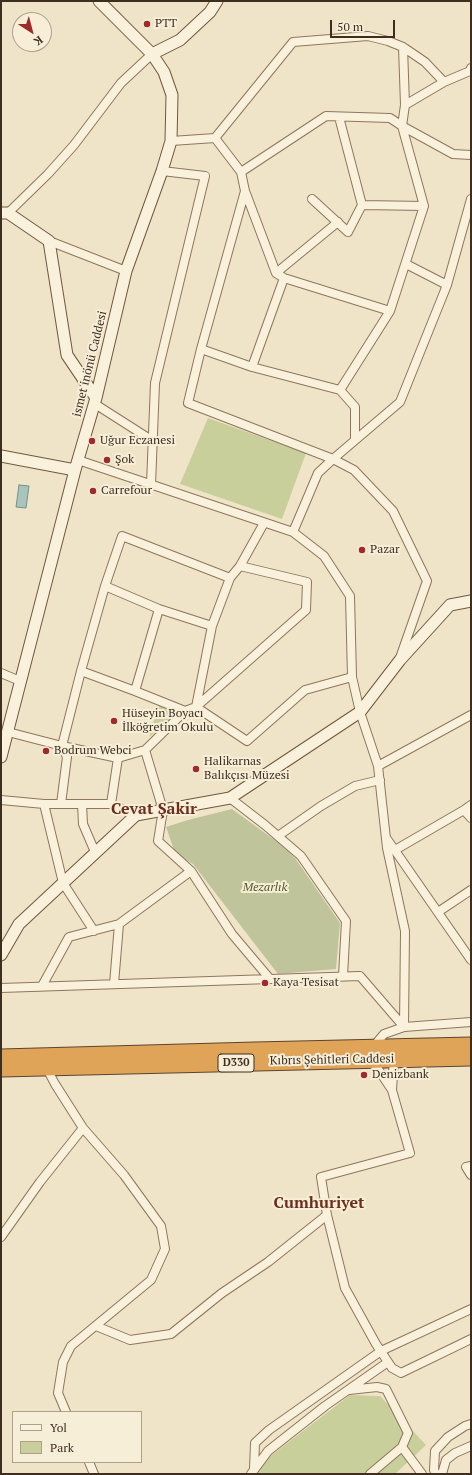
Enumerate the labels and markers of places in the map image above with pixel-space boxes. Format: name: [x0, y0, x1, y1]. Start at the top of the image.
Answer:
place label: PTT: [155, 17, 177, 31]
marker: PTT: [142, 19, 152, 29]
place label: Uğur Eczanesi: [100, 434, 175, 448]
marker: Uğur Eczanesi: [87, 436, 97, 446]
place label: Şok: [115, 453, 134, 467]
marker: Şok: [102, 455, 112, 465]
place label: Carrefour: [101, 484, 152, 498]
marker: Carrefour: [88, 486, 98, 496]
place label: Pazar: [370, 543, 400, 557]
marker: Pazar: [357, 545, 367, 555]
place label: Hüseyin Boyacı İlköğretim Okulu: [122, 707, 213, 735]
marker: Hüseyin Boyacı İlköğretim Okulu: [109, 716, 119, 726]
place label: Bodrum Webci: [54, 744, 132, 758]
marker: Bodrum Webci: [41, 746, 51, 756]
place label: Halikarnas Balıkçısı Müzesi: [204, 755, 289, 783]
marker: Halikarnas Balıkçısı Müzesi: [191, 764, 201, 774]
place label: Kaya Tesisat: [273, 976, 339, 990]
marker: Kaya Tesisat: [260, 978, 270, 988]
place label: Denizbank: [372, 1068, 429, 1082]
marker: Denizbank: [359, 1070, 369, 1080]

